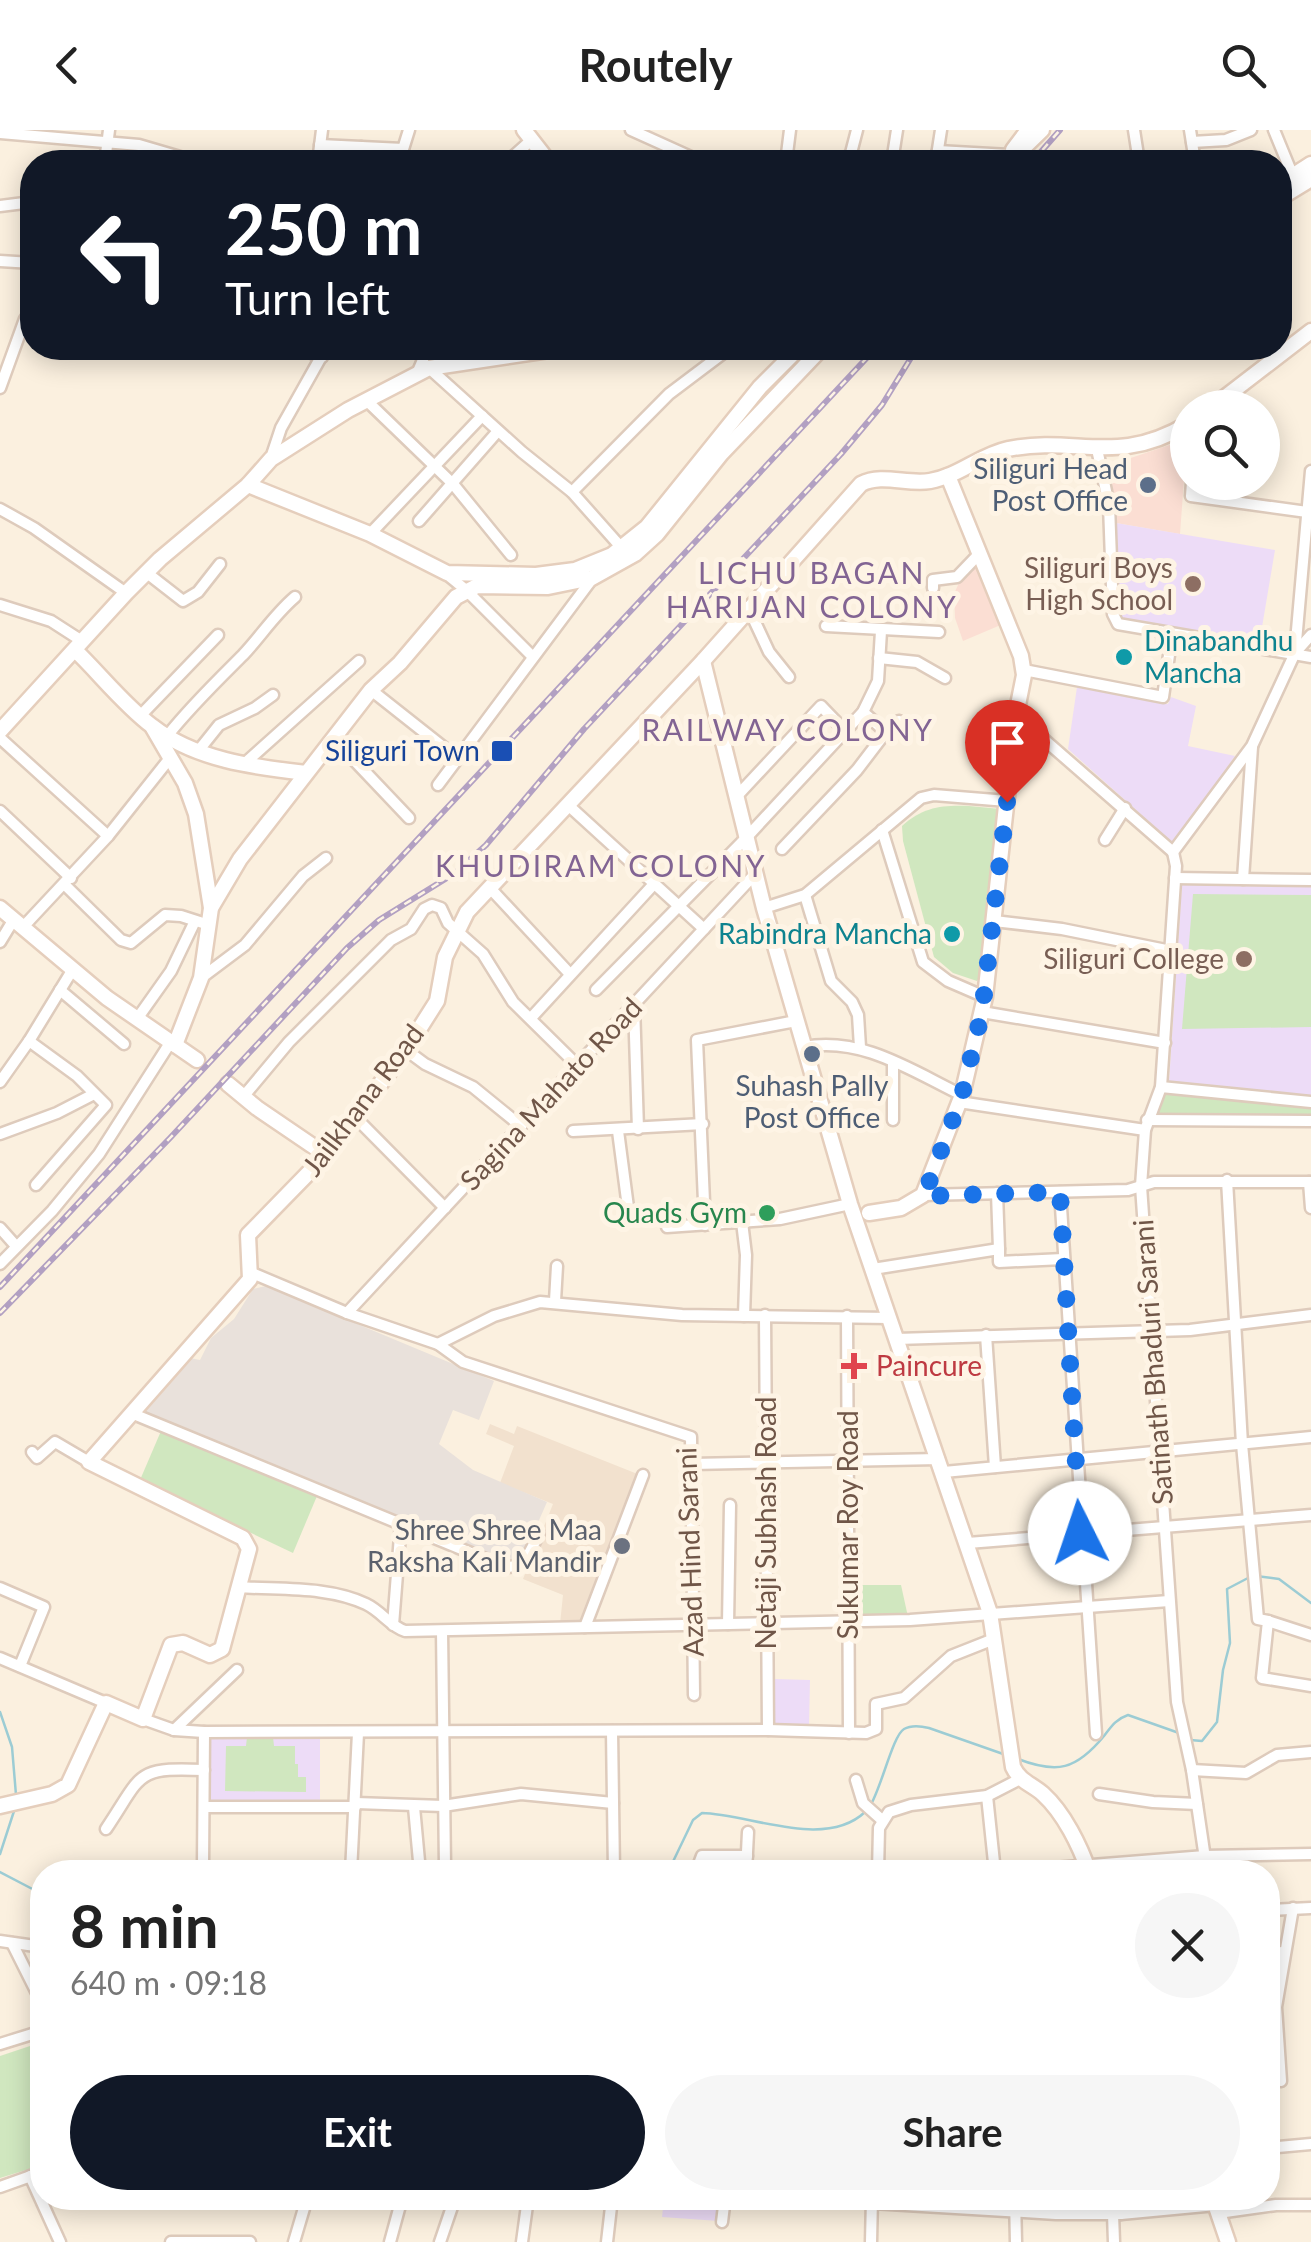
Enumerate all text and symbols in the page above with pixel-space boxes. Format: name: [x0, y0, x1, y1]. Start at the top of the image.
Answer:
icon: back: [40, 38, 95, 93]
text: Routely: [578, 38, 733, 92]
icon: search: [1216, 38, 1271, 93]
text: 250 m: [225, 186, 422, 270]
icon: left: [60, 190, 190, 320]
text: Turn left: [225, 271, 390, 325]
map controls: [1170, 390, 1280, 500]
button: search: [1170, 390, 1280, 500]
place label: Siliguri Head Post Office: [973, 451, 1128, 517]
marker: Siliguri Head Post Office: [1137, 474, 1159, 496]
place label: Siliguri Boys High School: [1024, 550, 1173, 616]
district label: LICHU BAGAN HARIJAN COLONY: [666, 554, 958, 624]
marker: Siliguri Boys High School: [1182, 573, 1204, 595]
place label: Dinabandhu Mancha: [1144, 623, 1293, 689]
marker: Dinabandhu Mancha: [1113, 646, 1135, 668]
pin: [965, 700, 1050, 803]
district label: RAILWAY COLONY: [642, 711, 934, 747]
icon: arrive: [980, 715, 1035, 770]
place label: Siliguri Town: [325, 733, 480, 767]
marker: Siliguri Town: [489, 738, 515, 764]
district label: KHUDIRAM COLONY: [435, 847, 767, 883]
place label: Rabindra Mancha: [718, 916, 932, 950]
marker: Rabindra Mancha: [941, 923, 963, 945]
place label: Siliguri College: [1043, 941, 1224, 975]
marker: Siliguri College: [1233, 948, 1255, 970]
street label: Sagina Mahato Road: [452, 990, 648, 1197]
street label: Jailkhana Road: [294, 1017, 430, 1182]
marker: Suhash Pally Post Office: [801, 1043, 823, 1065]
place label: Suhash Pally Post Office: [736, 1068, 889, 1134]
place label: Quads Gym: [603, 1195, 747, 1229]
marker: Quads Gym: [756, 1202, 778, 1224]
street label: Satinath Bhaduri Sarani: [1125, 1218, 1179, 1506]
place label: Paincure: [876, 1348, 982, 1382]
marker: Paincure: [841, 1353, 867, 1379]
street label: Netaji Subhash Road: [748, 1397, 782, 1649]
street label: Sukumar Roy Road: [830, 1410, 864, 1640]
street label: Azad Hind Sarani: [668, 1447, 710, 1658]
position arrow: [1028, 1481, 1132, 1585]
place label: Shree Shree Maa Raksha Kali Mandir: [367, 1512, 602, 1578]
marker: Shree Shree Maa Raksha Kali Mandir: [611, 1535, 633, 1557]
text: 8 min: [70, 1889, 219, 1961]
button: close: [1135, 1893, 1240, 1998]
text: 640 m · 09:18: [70, 1963, 267, 2002]
button: Exit: [70, 2075, 645, 2190]
button: Share: [665, 2075, 1240, 2190]

